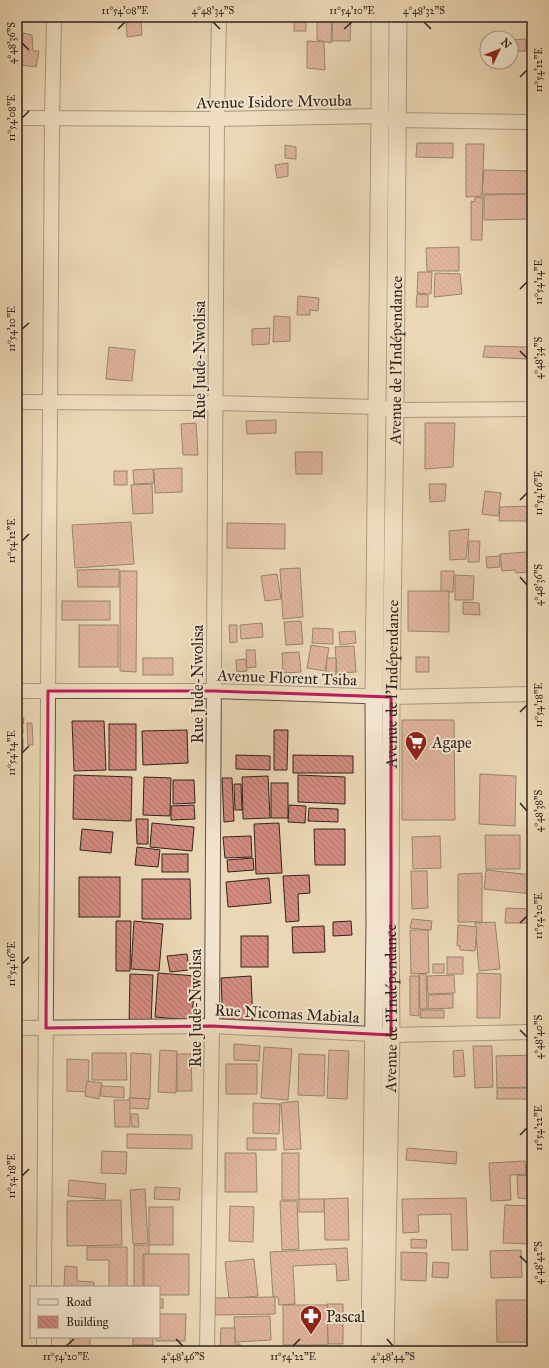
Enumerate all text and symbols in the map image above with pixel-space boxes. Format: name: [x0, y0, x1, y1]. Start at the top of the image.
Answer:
text: 11°54'08"E: [102, 5, 148, 17]
text: 4°48'34"S: [192, 5, 235, 17]
text: 11°54'10"E: [329, 5, 375, 17]
text: 4°48'32"S: [403, 5, 445, 17]
text: 4°48'36"S: [6, 22, 18, 64]
north arrow: [479, 30, 519, 70]
text: N: [498, 36, 514, 52]
text: 11°54'12"E: [533, 48, 545, 92]
street label: Avenue Isidore Mvouba: [195, 91, 352, 112]
text: 11°54'08"E: [6, 95, 18, 141]
text: 11°54'14"E: [533, 259, 545, 305]
street label: Avenue de l'Indépendance: [386, 275, 406, 445]
street label: Rue Jude-Nwolisa: [190, 300, 210, 419]
text: 11°54'10"E: [6, 306, 18, 352]
text: 4°48'34"S: [533, 336, 545, 379]
text: 11°54'16"E: [533, 471, 545, 515]
text: 11°54'12"E: [6, 519, 18, 563]
text: 4°48'36"S: [533, 564, 545, 606]
street label: Avenue de l'Indépendance: [382, 599, 402, 769]
street label: Rue Jude-Nwolisa: [188, 624, 208, 743]
street label: Avenue Florent Tsiba: [216, 666, 357, 689]
text: 11°54'18"E: [533, 682, 545, 728]
supermarket icon: Agape: [403, 729, 429, 762]
text: 11°54'14"E: [6, 730, 18, 776]
place label: Agape: [431, 733, 472, 753]
text: 4°48'38"S: [533, 790, 545, 832]
text: 11°54'20"E: [533, 893, 545, 939]
street label: Avenue de l'Indépendance: [381, 923, 401, 1093]
text: 11°54'16"E: [6, 942, 18, 986]
street label: Rue Jude-Nwolisa: [186, 948, 206, 1067]
street label: Rue Nicomas Mabiala: [214, 1000, 360, 1027]
text: 4°48'40"S: [533, 1015, 545, 1059]
text: 11°54'22"E: [533, 1105, 545, 1151]
text: 11°54'18"E: [6, 1153, 18, 1199]
text: 4°48'42"S: [533, 1241, 545, 1285]
legend: [30, 1286, 160, 1338]
text: Road: [66, 1295, 92, 1309]
pharmacy icon: Pascal: [298, 1303, 324, 1336]
place label: Pascal: [326, 1307, 366, 1326]
text: Building: [66, 1315, 109, 1330]
text: 11°54'20"E: [43, 1351, 89, 1363]
text: 4°48'46"S: [161, 1351, 205, 1363]
text: 11°54'22"E: [270, 1351, 316, 1363]
text: 4°48'44"S: [371, 1351, 415, 1363]

